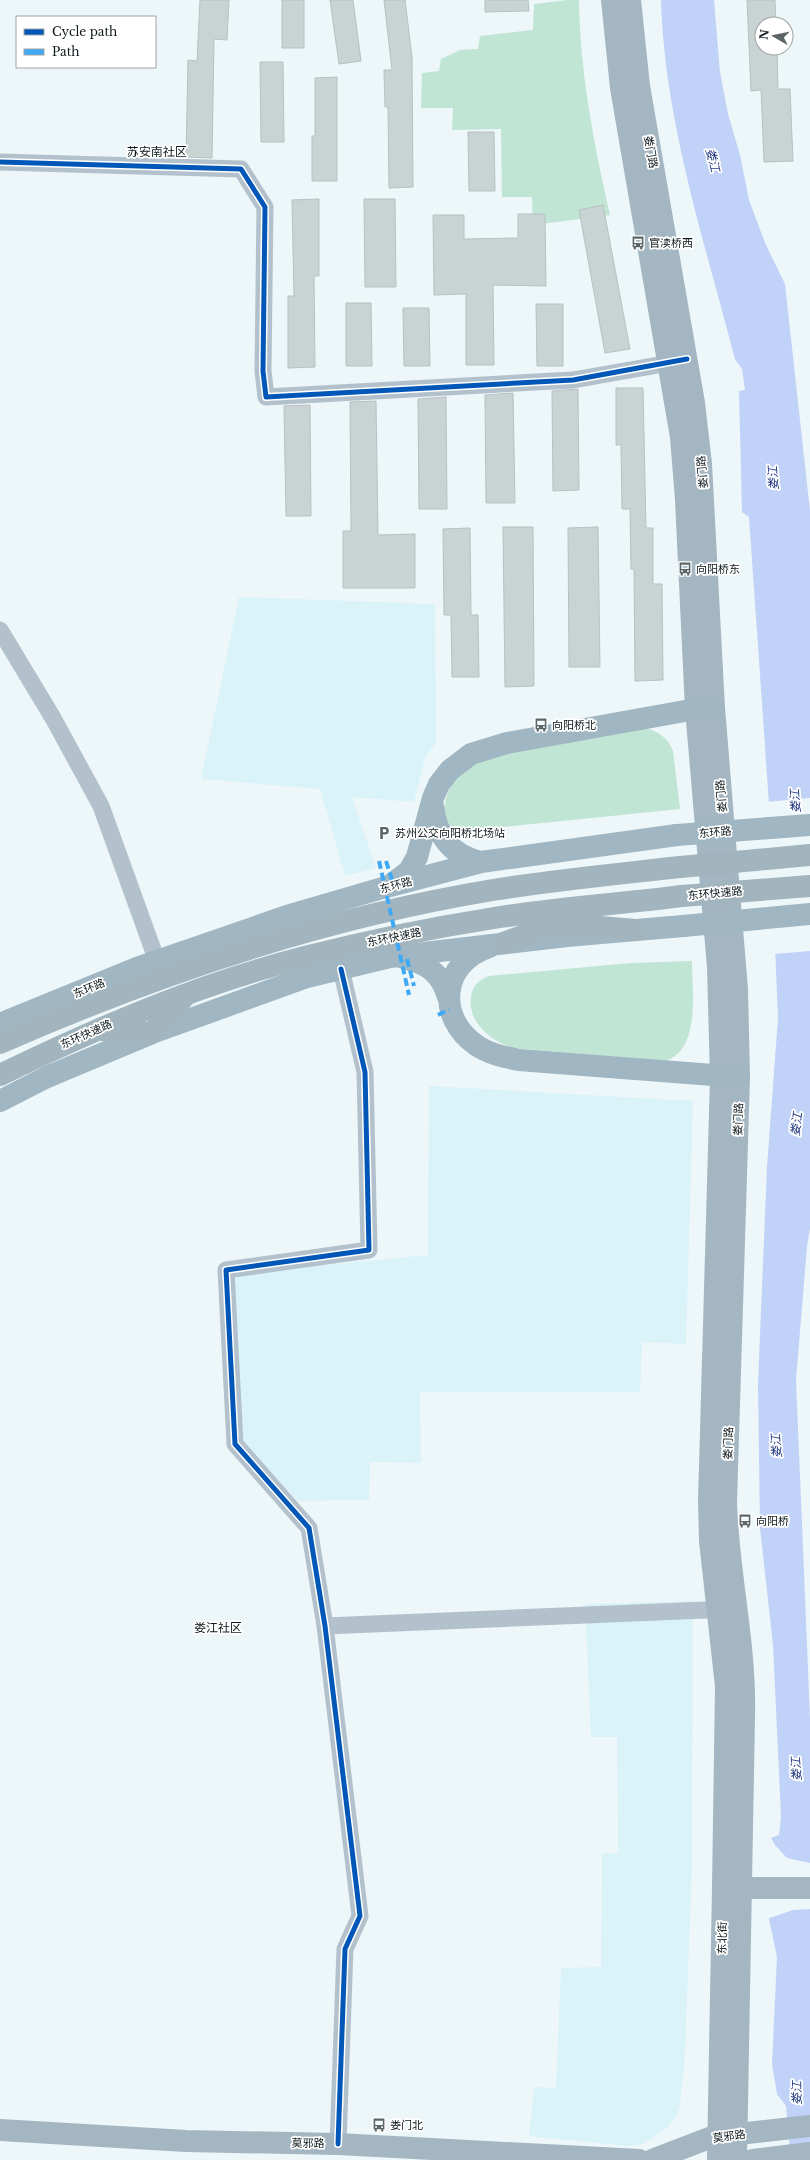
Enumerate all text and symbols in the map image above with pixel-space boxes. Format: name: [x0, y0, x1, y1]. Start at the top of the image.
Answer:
legend: [16, 16, 156, 68]
north arrow: [754, 16, 794, 56]
text: Cycle path: [52, 24, 117, 39]
text: N: [756, 28, 772, 41]
text: Path: [52, 44, 80, 59]
street label: 娄门路: [641, 135, 661, 169]
district label: 苏安南社区: [127, 144, 187, 159]
water label: 娄江: [703, 147, 724, 175]
bus stop icon: 官渎桥西: [630, 235, 646, 251]
place label: 官渎桥西: [649, 236, 693, 250]
street label: 娄门路: [694, 455, 710, 489]
water label: 娄江: [765, 464, 781, 491]
bus stop icon: 向阳桥东: [677, 561, 693, 577]
place label: 向阳桥东: [696, 562, 740, 576]
bus stop icon: 向阳桥北: [533, 717, 549, 733]
place label: 向阳桥北: [552, 718, 596, 732]
street label: 娄门路: [713, 779, 729, 813]
water label: 娄江: [787, 787, 803, 814]
street label: 东环路: [698, 824, 732, 840]
parking icon: 苏州公交向阳桥北场站: [376, 825, 392, 841]
place label: 苏州公交向阳桥北场站: [395, 826, 505, 840]
street label: 东环路: [378, 874, 414, 896]
street label: 东环快速路: [687, 884, 743, 902]
street label: 东环快速路: [366, 925, 422, 949]
street label: 东环路: [71, 975, 107, 1001]
street label: 东环快速路: [58, 1016, 114, 1052]
street label: 娄门路: [730, 1102, 746, 1136]
water label: 娄江: [787, 1109, 805, 1137]
street label: 娄门路: [720, 1426, 736, 1460]
water label: 娄江: [768, 1432, 784, 1459]
bus stop icon: 向阳桥: [737, 1513, 753, 1529]
place label: 向阳桥: [756, 1514, 789, 1528]
district label: 娄江社区: [194, 1620, 242, 1635]
water label: 娄江: [788, 1755, 804, 1782]
street label: 东北街: [715, 1921, 729, 1955]
water label: 娄江: [789, 2079, 804, 2105]
bus stop icon: 娄门北: [371, 2117, 387, 2133]
place label: 娄门北: [390, 2118, 423, 2132]
street label: 莫邪路: [712, 2127, 746, 2145]
street label: 莫邪路: [291, 2136, 325, 2150]

